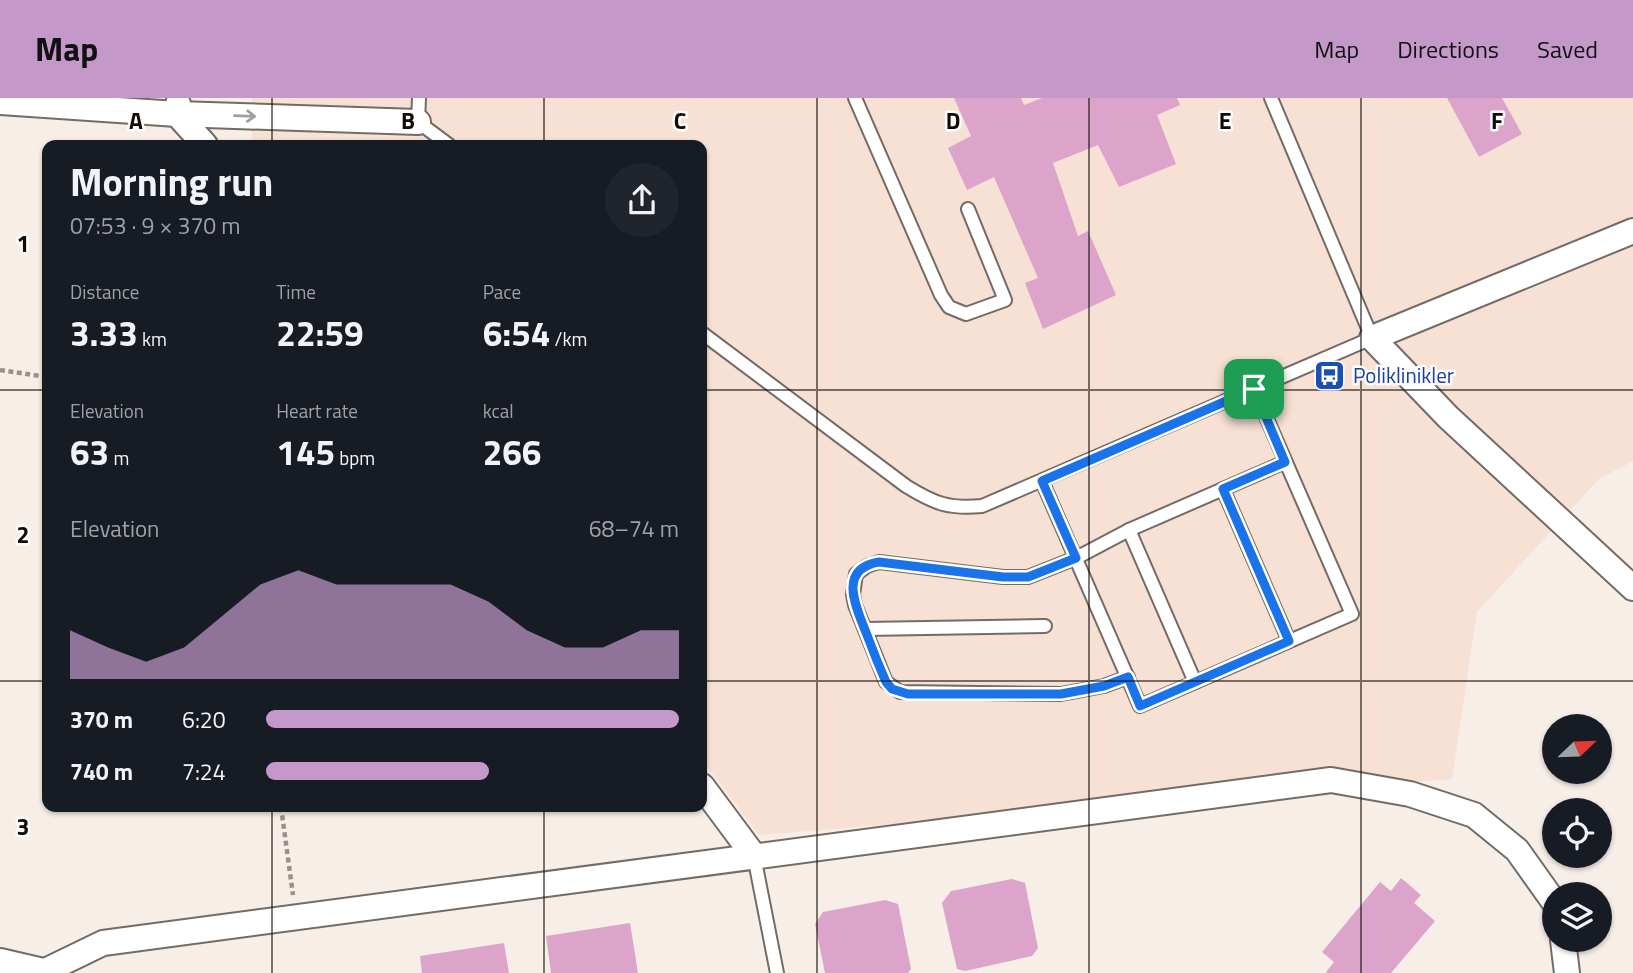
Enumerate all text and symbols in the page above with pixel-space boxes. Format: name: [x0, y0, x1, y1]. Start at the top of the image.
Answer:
text: Map: [35, 24, 98, 74]
text: Map: [1314, 31, 1359, 67]
text: Directions: [1397, 31, 1499, 67]
text: Saved: [1537, 31, 1598, 67]
text: A: [129, 103, 143, 138]
text: B: [401, 103, 415, 138]
text: C: [674, 103, 686, 138]
text: D: [946, 103, 960, 138]
text: E: [1219, 103, 1231, 138]
text: F: [1491, 103, 1503, 138]
one-way arrow: [233, 110, 256, 123]
text: Morning run: [70, 153, 273, 211]
button: share: [605, 163, 679, 237]
text: 07:53 · 9 × 370 m: [70, 208, 240, 243]
text: 1: [17, 226, 29, 261]
text: Distance: [70, 277, 139, 306]
text: Time: [276, 277, 316, 306]
text: Pace: [483, 277, 521, 306]
text: 3.33: [70, 306, 138, 360]
text: 22:59: [276, 306, 364, 360]
text: 6:54: [483, 306, 550, 360]
text: km: [138, 324, 167, 353]
text: /km: [550, 324, 587, 353]
bus stop icon: Poliklinikler: [1313, 358, 1347, 392]
pin: [1224, 359, 1284, 419]
place label: Poliklinikler: [1353, 359, 1454, 391]
icon: arrive: [1235, 370, 1273, 408]
text: Elevation: [70, 396, 144, 425]
text: Heart rate: [276, 396, 358, 425]
text: kcal: [483, 396, 514, 425]
text: 63: [70, 425, 109, 479]
text: 145: [276, 425, 335, 479]
text: 266: [483, 425, 541, 479]
text: m: [109, 443, 129, 472]
text: bpm: [335, 443, 375, 472]
text: Elevation: [70, 511, 159, 546]
text: 68–74 m: [589, 511, 679, 546]
text: 2: [17, 517, 29, 552]
text: 370 m: [70, 702, 133, 737]
text: 6:20: [182, 702, 226, 737]
north arrow: [1542, 714, 1612, 784]
map controls: [1542, 714, 1612, 952]
text: 740 m: [70, 754, 133, 789]
text: 7:24: [182, 754, 226, 789]
button: locate: [1542, 798, 1612, 868]
text: 3: [17, 809, 29, 844]
button: layers: [1542, 882, 1612, 952]

